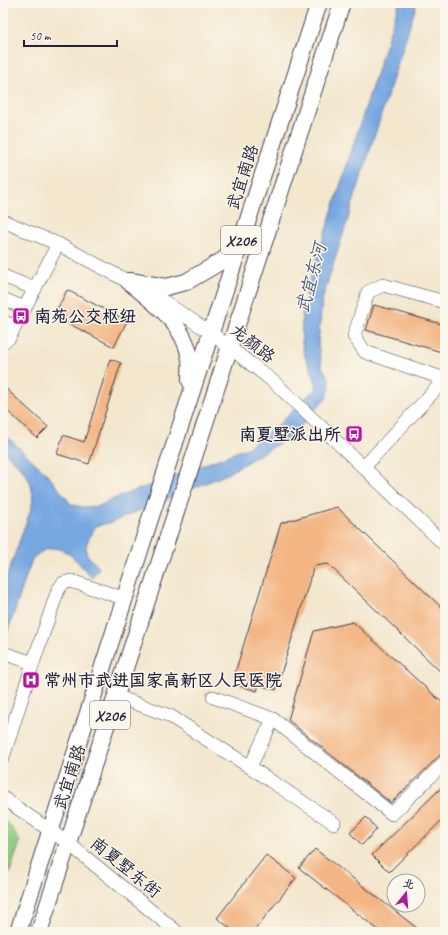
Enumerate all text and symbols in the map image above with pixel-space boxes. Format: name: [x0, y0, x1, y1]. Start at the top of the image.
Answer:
scale bar: [24, 22, 117, 48]
text: 50 m: [30, 28, 52, 44]
street label: 武宜南路: [222, 142, 263, 213]
road number: X206: [221, 226, 261, 254]
water label: 武宜东河: [291, 237, 332, 316]
bus stop icon: 南苑公交枢纽: [11, 306, 31, 326]
place label: 南苑公交枢纽: [34, 306, 136, 327]
street label: 龙颜路: [226, 319, 279, 367]
place label: 南夏墅派出所: [239, 424, 341, 445]
bus stop icon: 南夏墅派出所: [344, 424, 364, 444]
hospital icon: 常州市武进国家高新区人民医院: [21, 670, 41, 690]
place label: 常州市武进国家高新区人民医院: [44, 670, 282, 691]
road number: X206: [90, 701, 130, 729]
street label: 武宜南路: [49, 742, 90, 813]
street label: 南夏墅东街: [86, 832, 165, 902]
north arrow: [386, 873, 426, 913]
text: 北: [402, 875, 416, 892]

